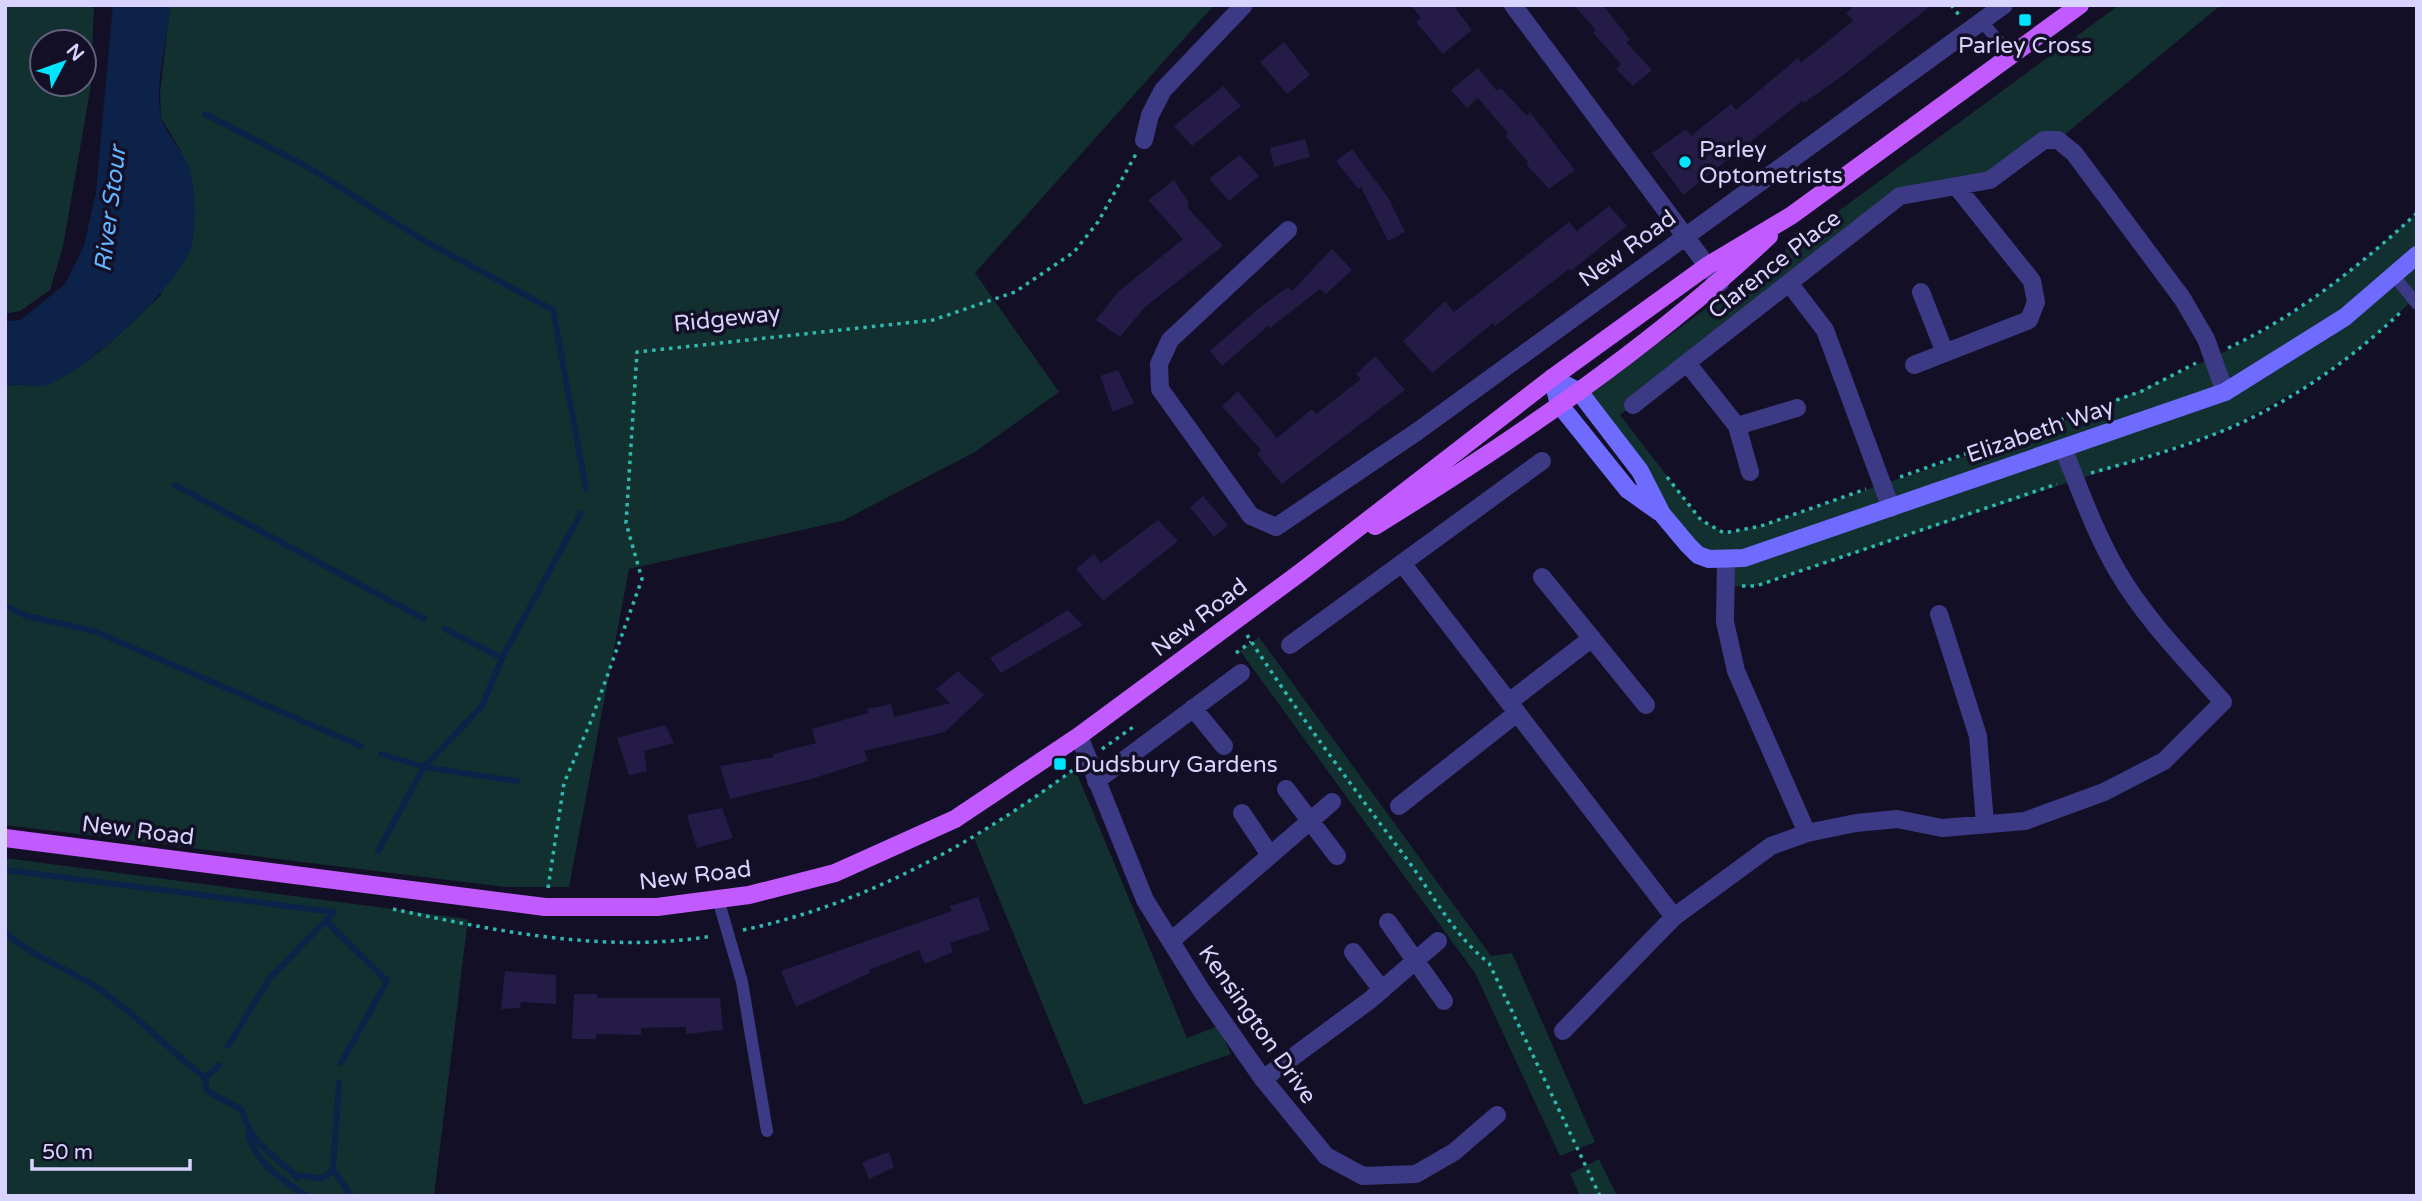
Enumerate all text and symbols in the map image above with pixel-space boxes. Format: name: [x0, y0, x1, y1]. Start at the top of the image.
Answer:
marker: Parley Cross: [2017, 12, 2033, 28]
north arrow: [28, 28, 98, 98]
place label: Parley Cross: [1958, 32, 2092, 60]
text: N: [62, 40, 88, 65]
place label: Parley Optometrists: [1699, 136, 1843, 190]
water label: River Stour: [88, 142, 133, 274]
marker: Parley Optometrists: [1677, 154, 1693, 170]
street label: New Road: [1574, 204, 1682, 293]
street label: Clarence Place: [1703, 204, 1846, 325]
street label: Ridgeway: [672, 299, 782, 339]
street label: Elizabeth Way: [1963, 393, 2118, 469]
street label: New Road: [1146, 573, 1253, 663]
place label: Dudsbury Gardens: [1074, 751, 1278, 779]
marker: Dudsbury Gardens: [1052, 756, 1068, 772]
street label: New Road: [80, 810, 196, 852]
street label: New Road: [637, 855, 753, 897]
street label: Kensington Drive: [1192, 940, 1322, 1109]
scale bar: [32, 1128, 189, 1172]
text: 50 m: [42, 1140, 93, 1165]

